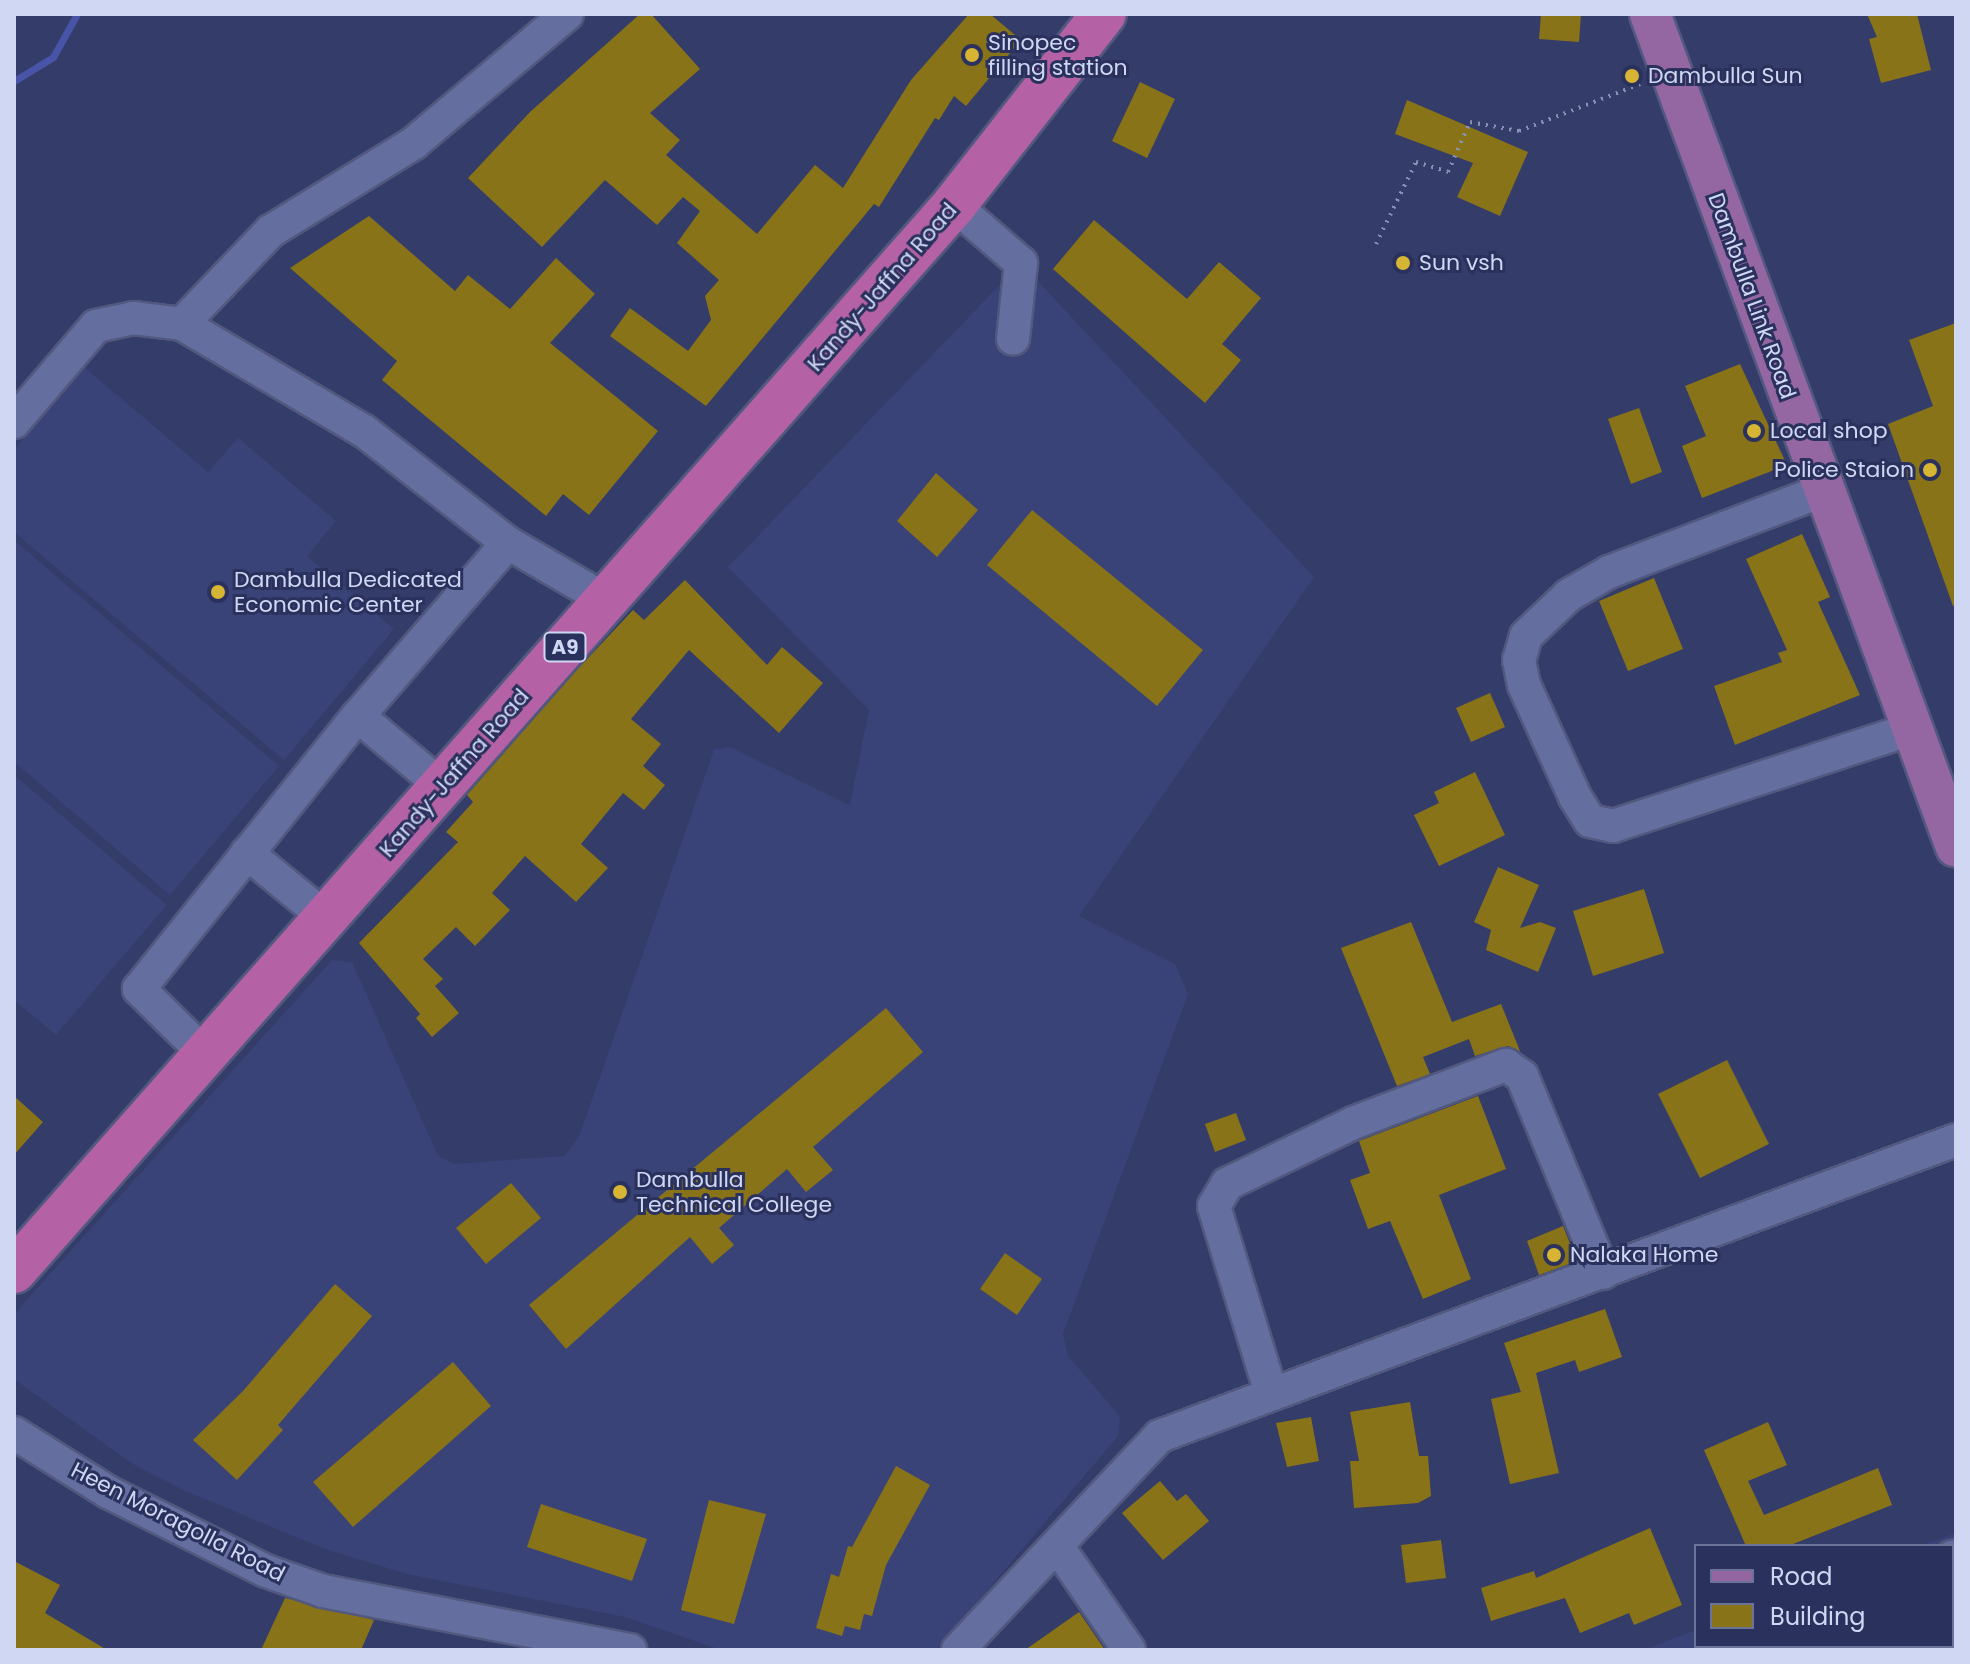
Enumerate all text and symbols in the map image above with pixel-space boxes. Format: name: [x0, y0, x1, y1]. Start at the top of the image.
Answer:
place label: Sinopec filling station: [988, 29, 1128, 80]
marker: Sinopec filling station: [963, 46, 981, 64]
place label: Dambulla Sun: [1648, 63, 1803, 89]
marker: Dambulla Sun: [1623, 67, 1641, 85]
street label: Dambulla Link Road: [1702, 190, 1802, 402]
street label: Kandy-Jaffna Road: [802, 197, 962, 377]
place label: Sun vsh: [1419, 250, 1504, 276]
marker: Sun vsh: [1394, 254, 1412, 272]
place label: Local shop: [1770, 418, 1888, 444]
marker: Local shop: [1745, 422, 1763, 440]
place label: Police Staion: [1774, 457, 1914, 483]
marker: Police Staion: [1921, 461, 1939, 479]
place label: Dambulla Dedicated Economic Center: [234, 566, 462, 618]
marker: Dambulla Dedicated Economic Center: [209, 583, 227, 601]
road number: A9: [543, 631, 587, 663]
street label: Kandy-Jaffna Road: [374, 683, 534, 863]
place label: Dambulla Technical College: [636, 1166, 832, 1218]
marker: Dambulla Technical College: [611, 1183, 629, 1201]
place label: Nalaka Home: [1570, 1242, 1718, 1268]
marker: Nalaka Home: [1545, 1246, 1563, 1264]
street label: Heen Moragolla Road: [67, 1457, 289, 1587]
legend: [1694, 1544, 1954, 1648]
text: Road: [1770, 1560, 1832, 1593]
text: Building: [1770, 1600, 1866, 1633]

